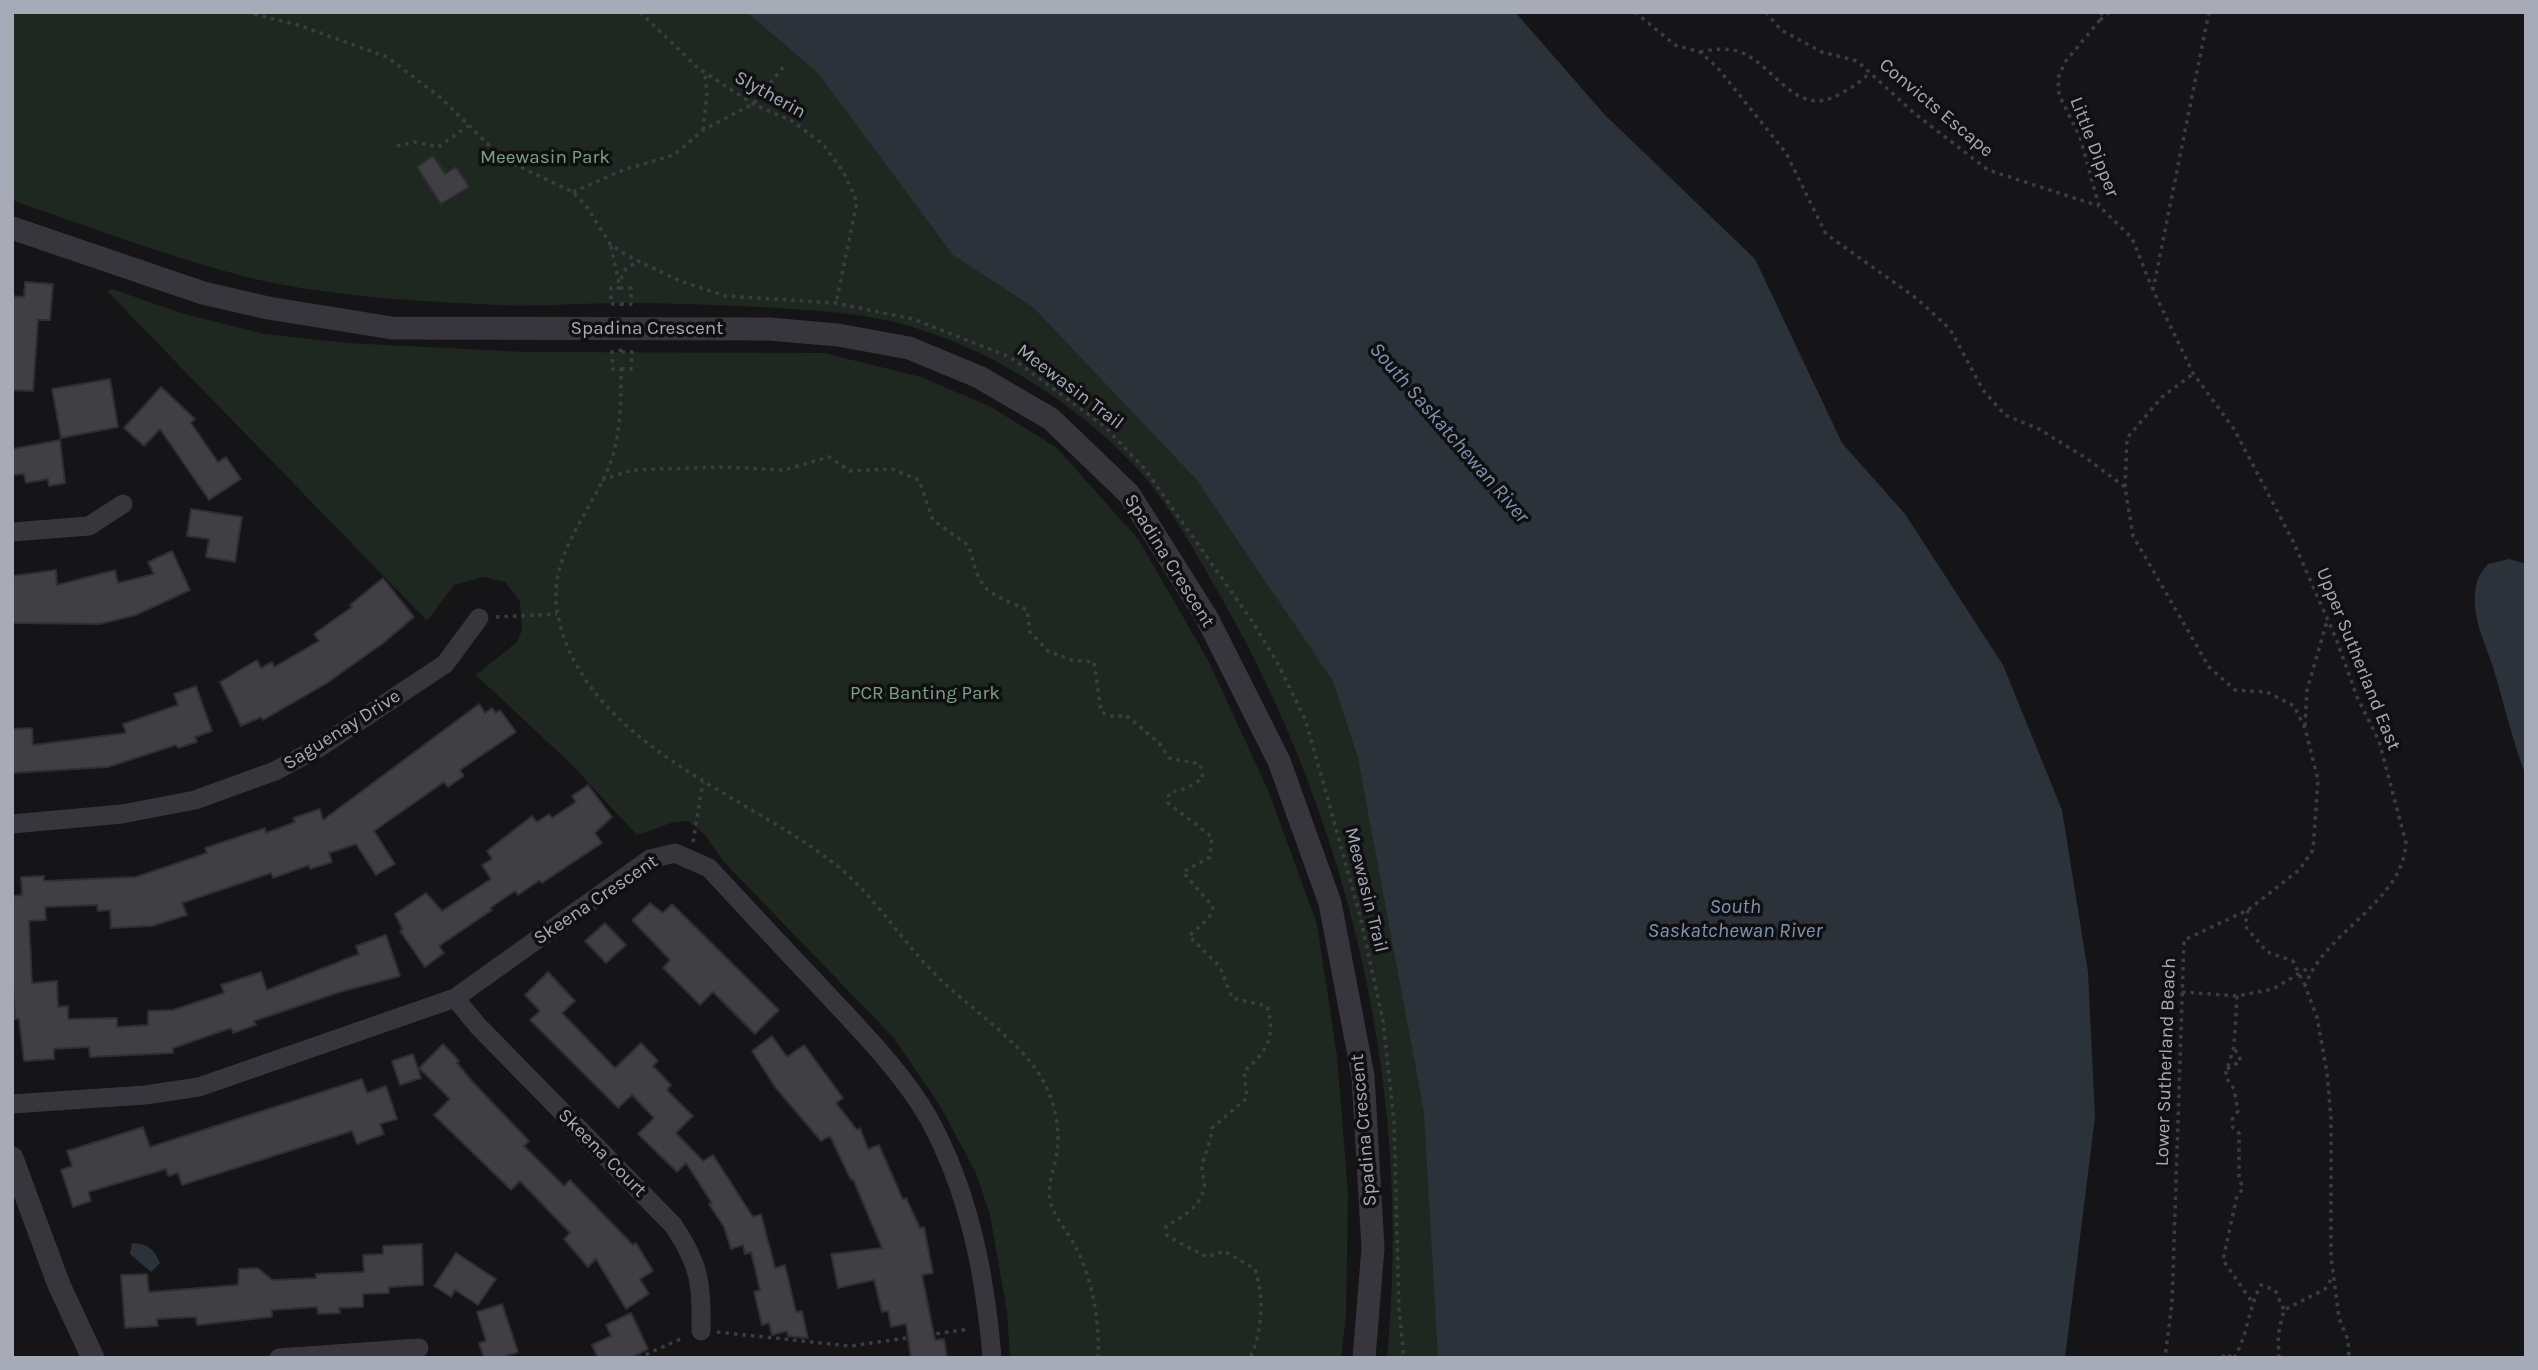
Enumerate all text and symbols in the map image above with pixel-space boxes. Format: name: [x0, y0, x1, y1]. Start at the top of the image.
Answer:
street label: Convicts Escape: [1874, 54, 1998, 162]
street label: Slytherin: [730, 66, 810, 124]
street label: Little Dipper: [2064, 94, 2124, 200]
park label: Meewasin Park: [480, 147, 610, 169]
street label: Spadina Crescent: [571, 318, 723, 340]
water label: South Saskatchewan River: [1364, 337, 1534, 529]
street label: Meewasin Trail: [1012, 339, 1128, 435]
street label: Spadina Crescent: [1119, 490, 1219, 632]
street label: Upper Sutherland East: [2311, 564, 2405, 754]
park label: PCR Banting Park: [850, 683, 1000, 705]
street label: Saguenay Drive: [279, 685, 405, 775]
street label: Meewasin Trail: [1339, 825, 1393, 955]
street label: Skeena Crescent: [530, 850, 662, 950]
water label: South Saskatchewan River: [1647, 894, 1823, 944]
street label: Lower Sutherland Beach: [2151, 957, 2181, 1167]
street label: Spadina Crescent: [1346, 1053, 1382, 1207]
street label: Skeena Court: [553, 1104, 651, 1202]

